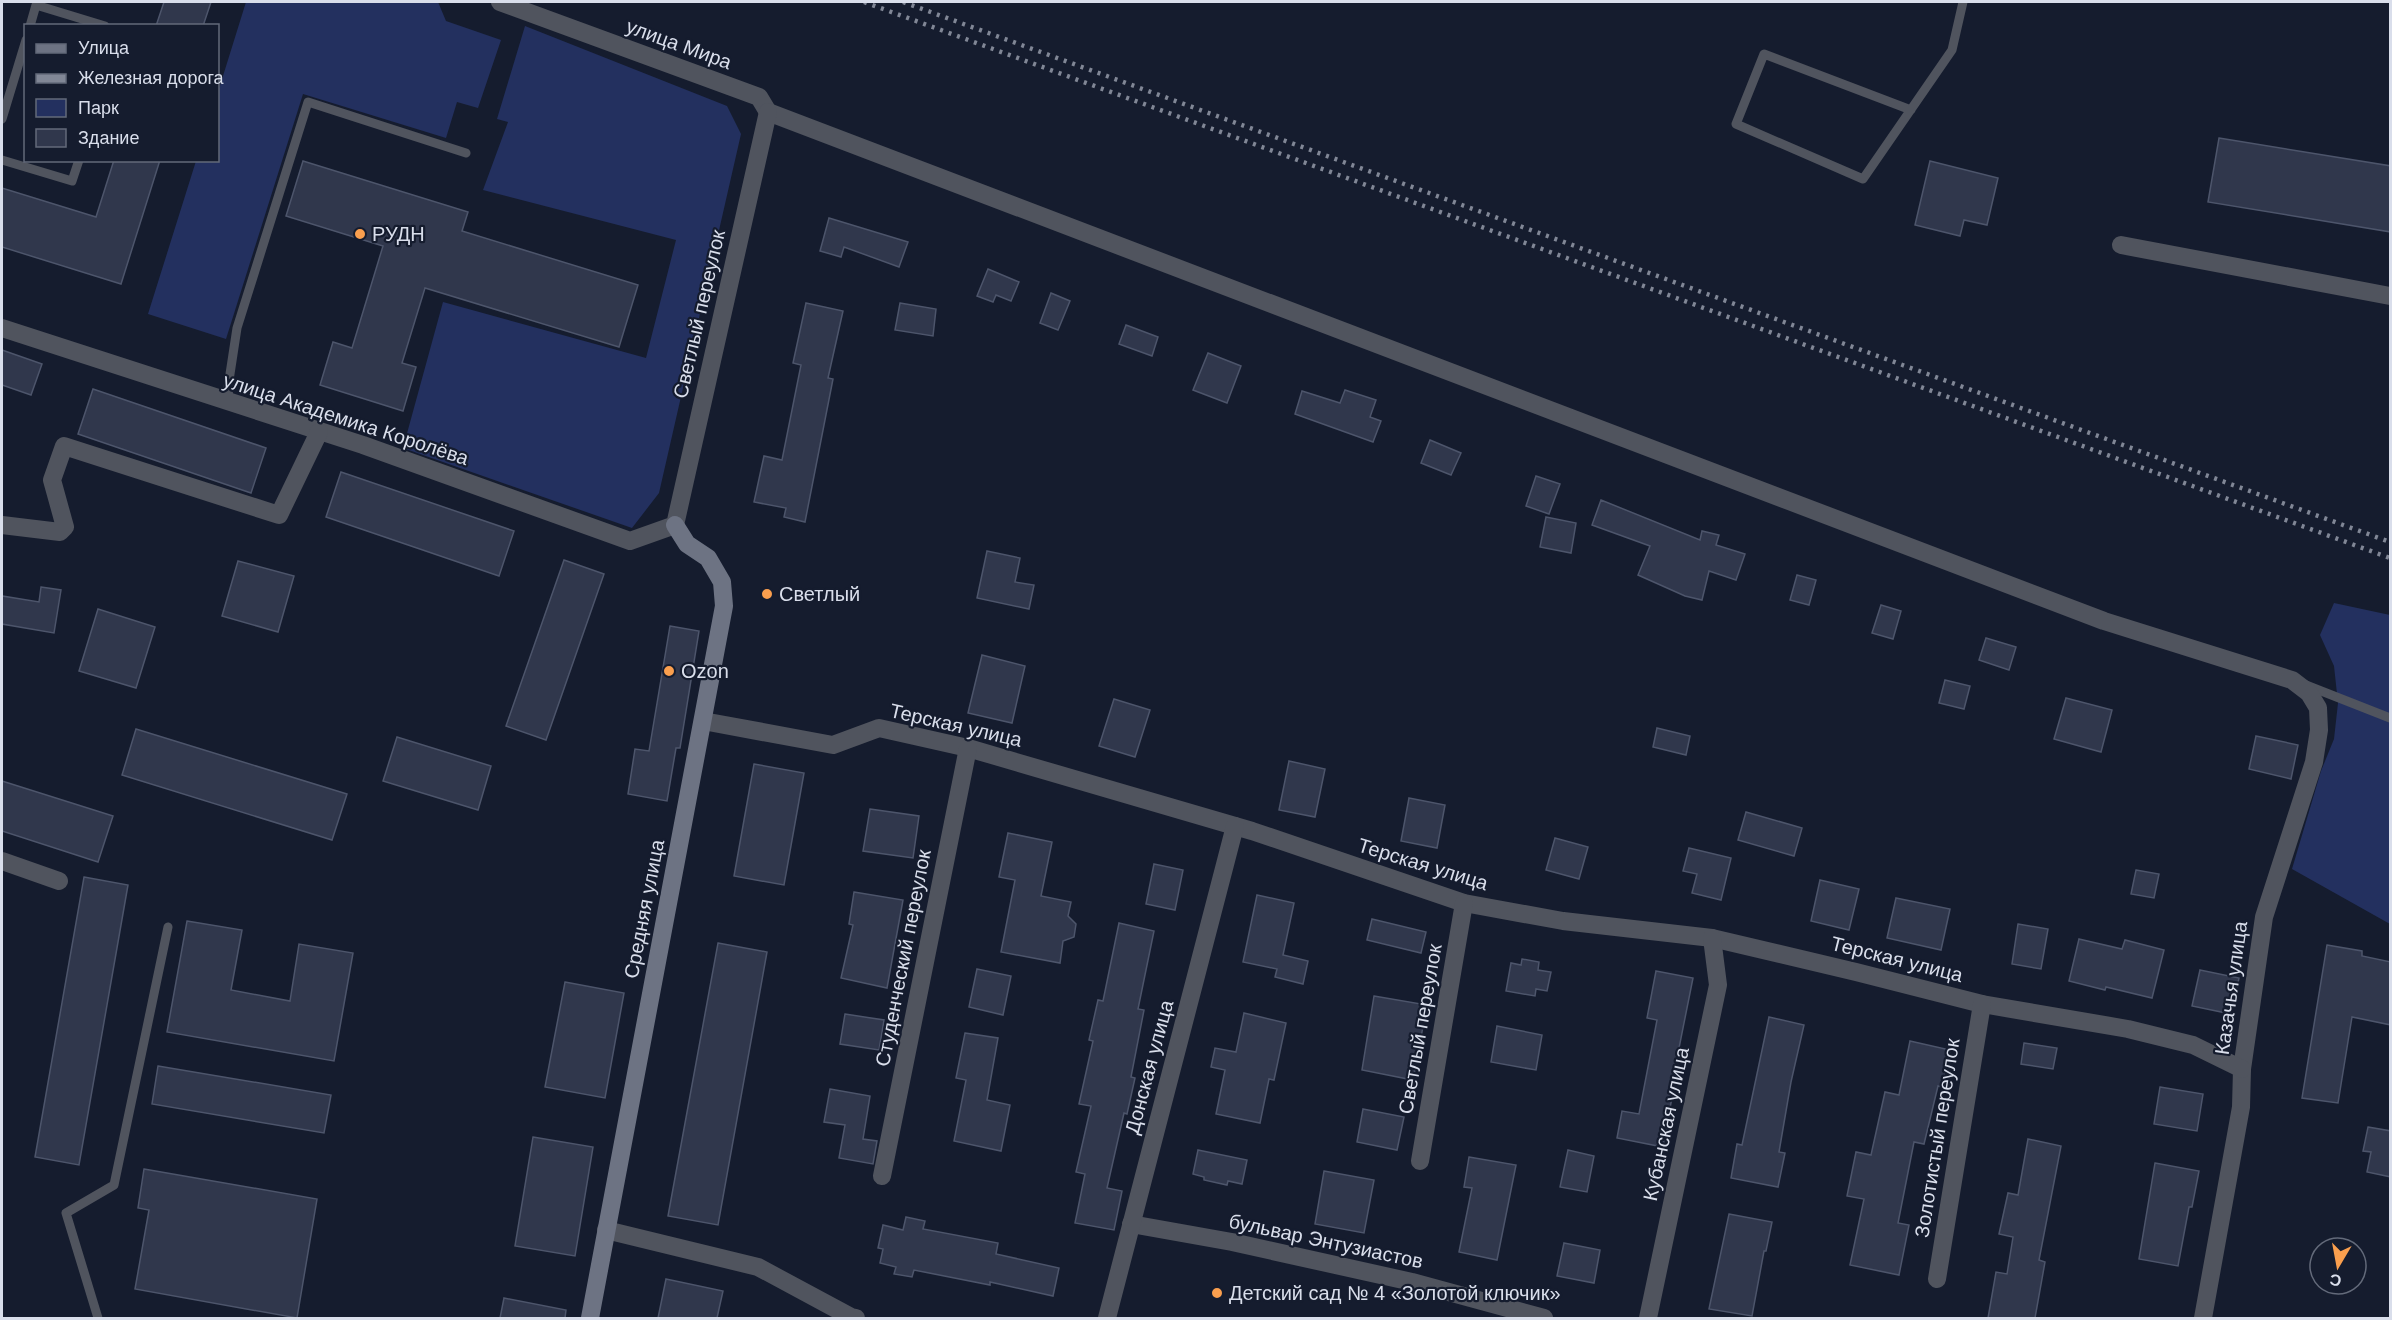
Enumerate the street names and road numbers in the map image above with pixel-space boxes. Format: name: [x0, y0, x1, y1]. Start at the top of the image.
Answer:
street label: улица Мира: [623, 15, 736, 74]
street label: Светлый переулок: [669, 227, 729, 400]
street label: улица Академика Королёва: [221, 369, 472, 469]
street label: Терская улица: [888, 699, 1025, 751]
street label: Терская улица: [1355, 834, 1492, 895]
street label: Средняя улица: [620, 837, 668, 980]
street label: Студенческий переулок: [871, 847, 935, 1068]
street label: Казачья улица: [2211, 919, 2251, 1056]
street label: Терская улица: [1829, 932, 1966, 986]
street label: Светлый переулок: [1394, 942, 1446, 1116]
street label: Донская улица: [1121, 997, 1178, 1136]
street label: Золотистый переулок: [1910, 1037, 1964, 1239]
street label: Кубанская улица: [1639, 1044, 1693, 1203]
street label: бульвар Энтузиастов: [1227, 1210, 1425, 1272]

